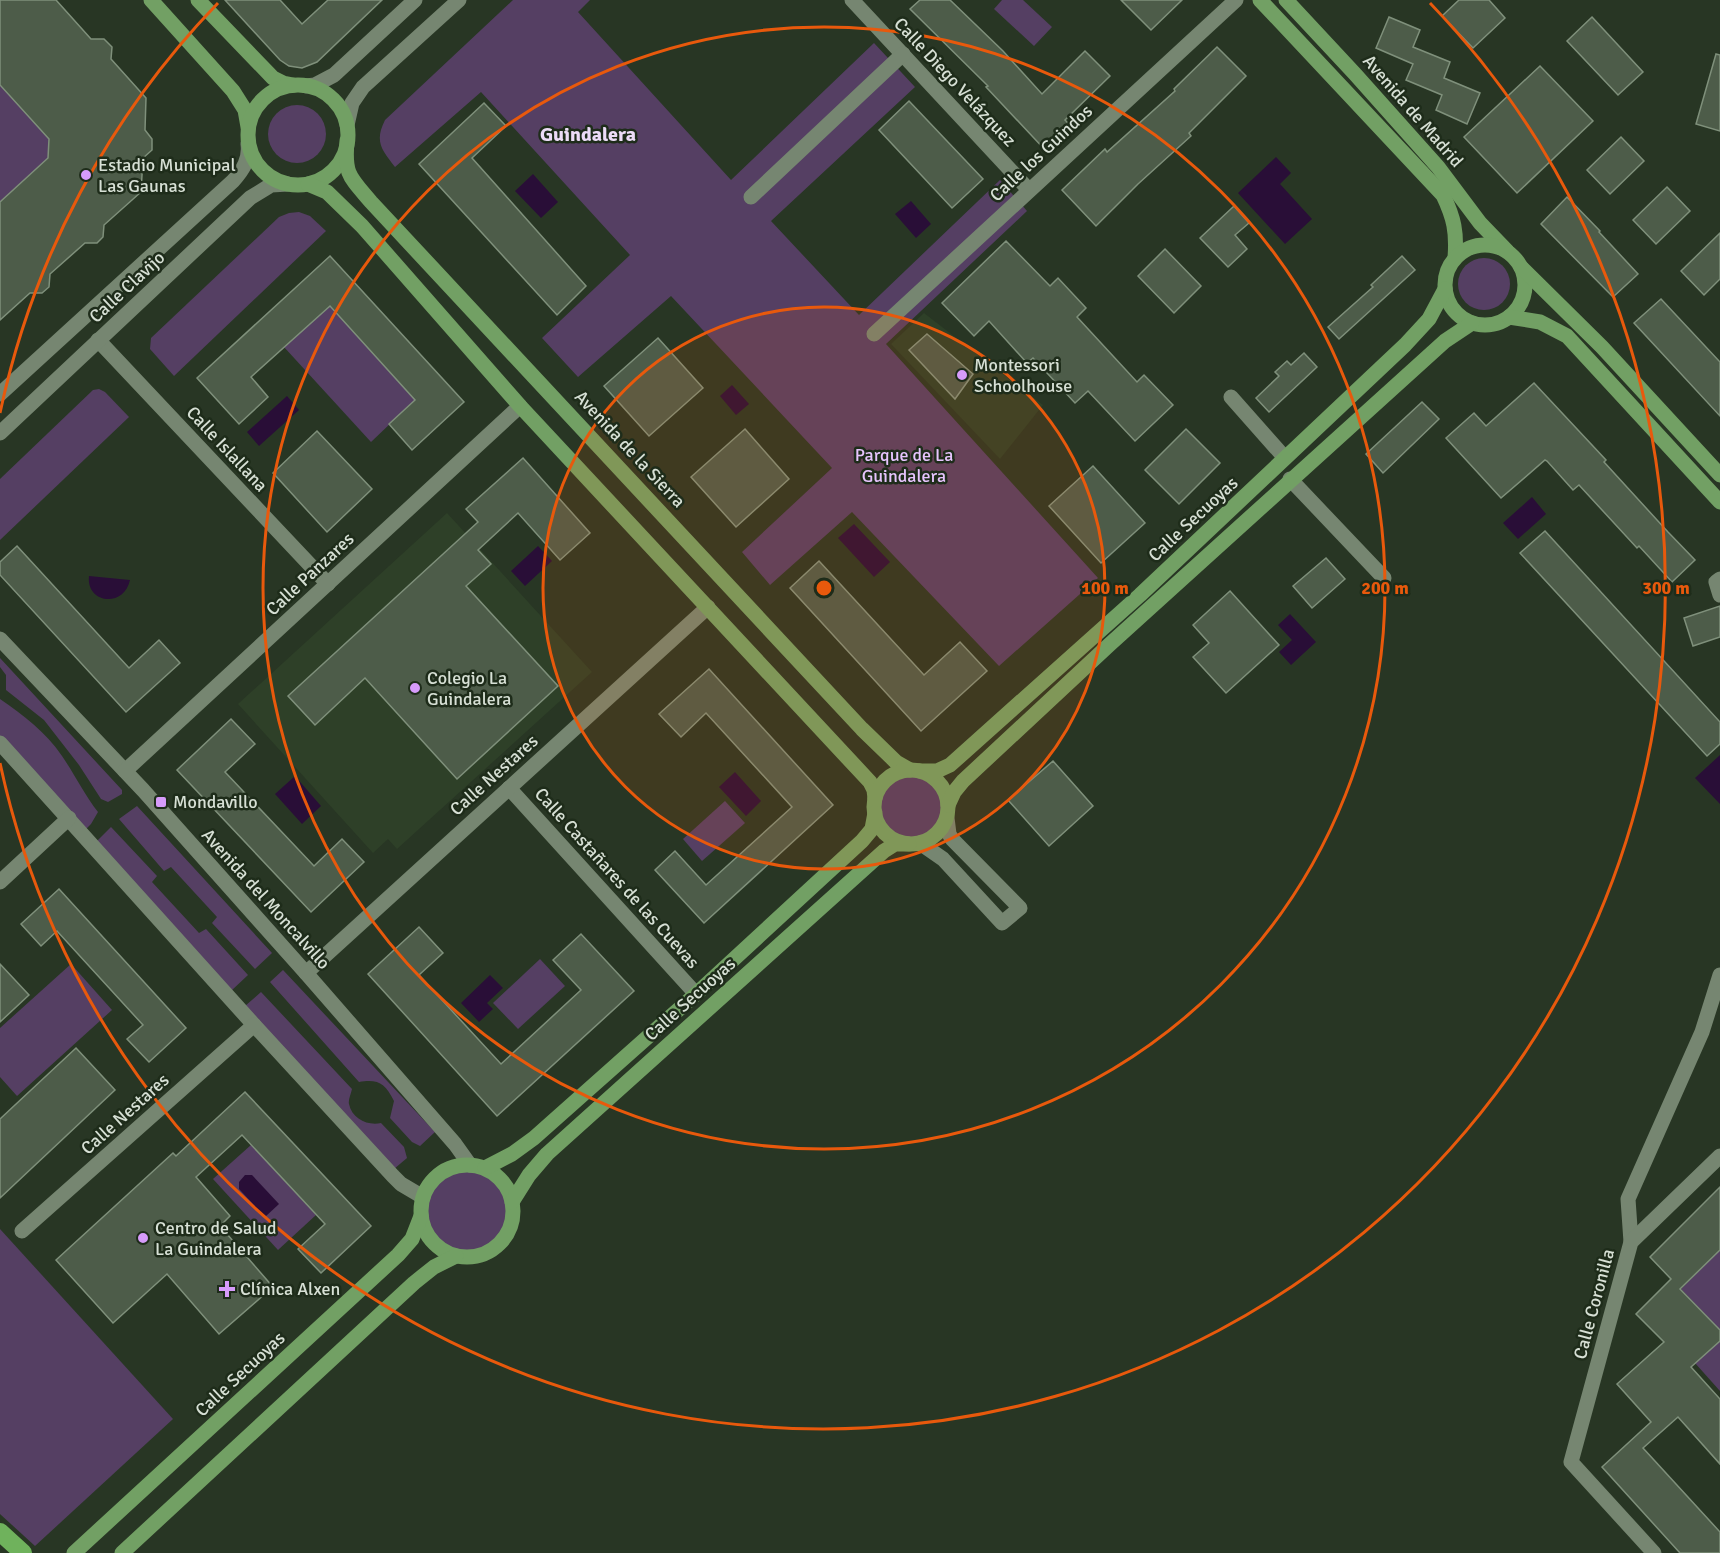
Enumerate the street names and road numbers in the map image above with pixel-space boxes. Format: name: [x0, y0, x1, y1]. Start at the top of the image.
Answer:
street label: Calle Diego Velázquez: [889, 13, 1021, 151]
street label: Avenida de Madrid: [1358, 50, 1468, 172]
street label: Calle los Guindos: [985, 100, 1097, 206]
street label: Calle Clavijo: [85, 246, 169, 328]
street label: Avenida de la Sierra: [570, 386, 690, 512]
street label: Calle Islallana: [182, 402, 272, 496]
street label: Calle Secuoyas: [1144, 472, 1243, 566]
street label: Calle Panzares: [261, 528, 359, 620]
street label: Calle Nestares: [445, 730, 543, 820]
street label: Calle Castañares de las Cuevas: [530, 783, 704, 973]
street label: Avenida del Moncalvillo: [197, 824, 335, 974]
street label: Calle Secuoyas: [640, 952, 740, 1046]
street label: Calle Nestares: [76, 1069, 174, 1159]
street label: Calle Coronilla: [1569, 1247, 1619, 1361]
street label: Calle Secuoyas: [191, 1327, 290, 1421]

